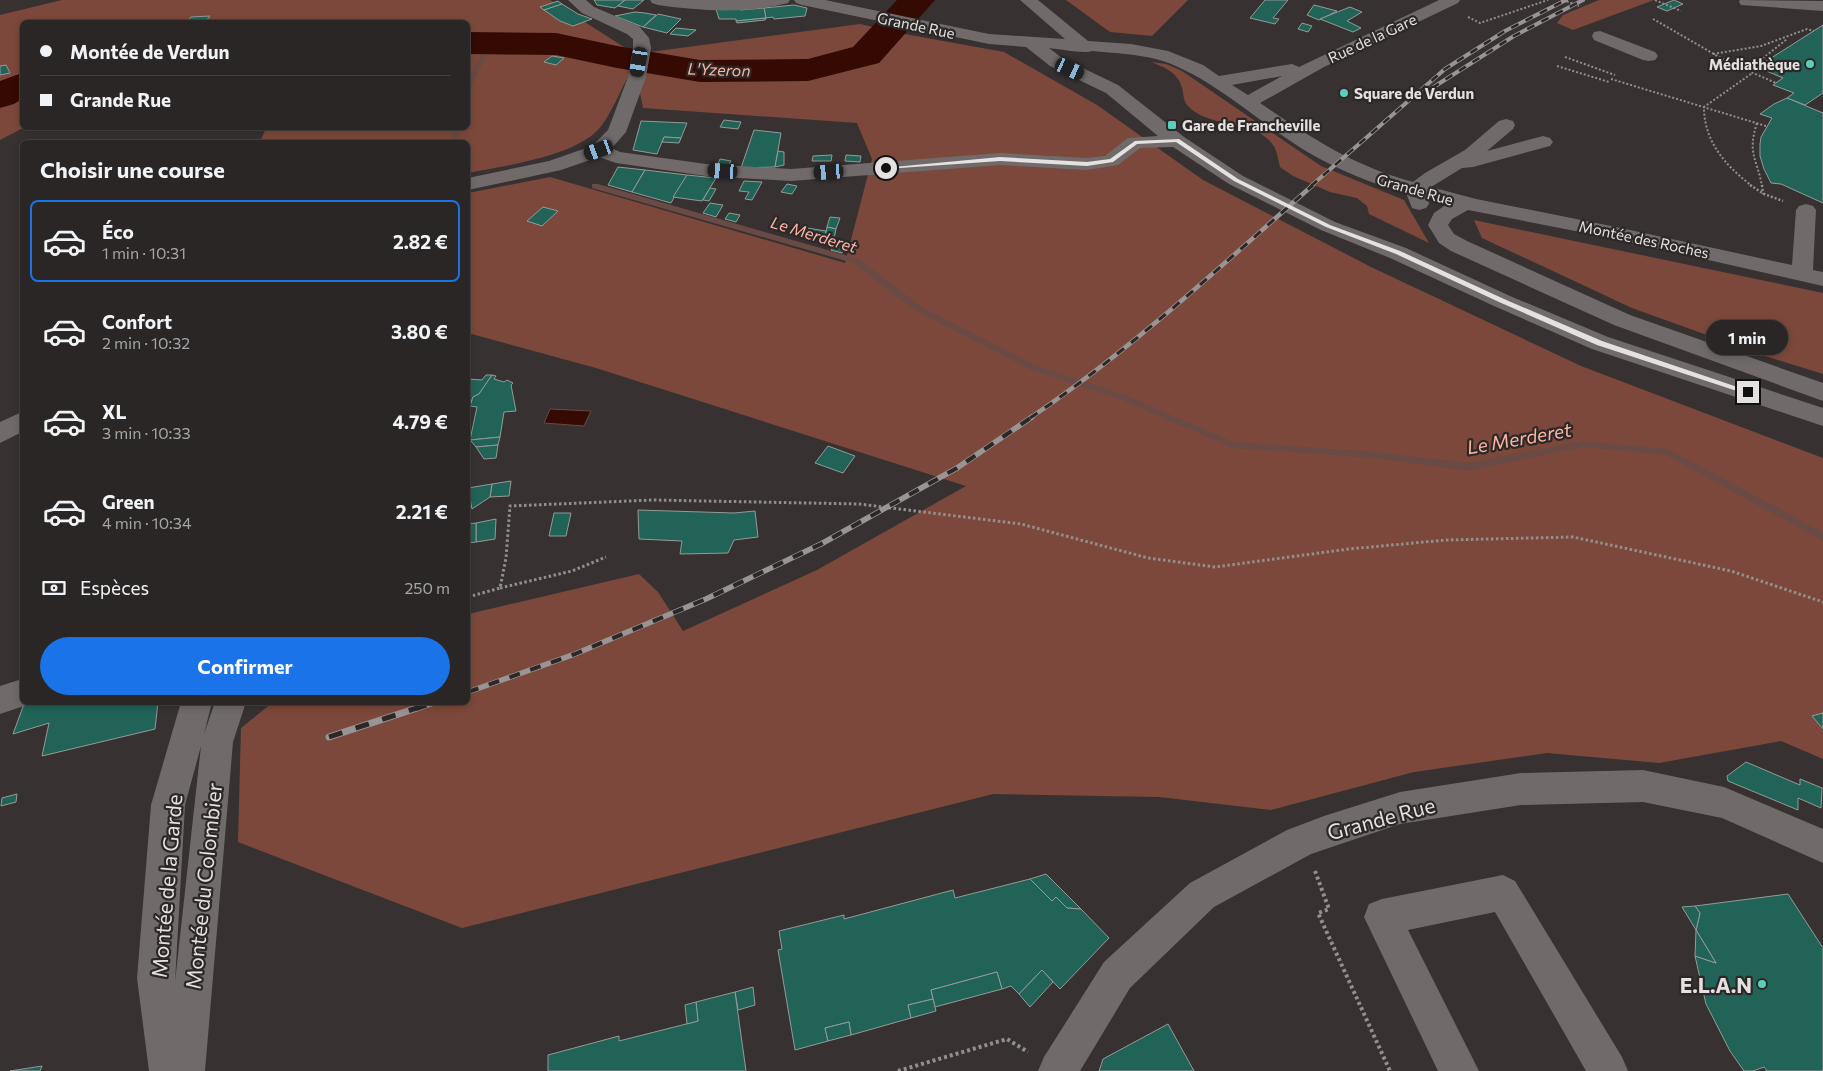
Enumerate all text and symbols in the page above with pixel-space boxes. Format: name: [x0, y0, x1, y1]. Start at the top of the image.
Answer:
street label: Grande Rue: [875, 8, 957, 42]
street label: Rue de la Gare: [1325, 10, 1419, 66]
text: Montée de Verdun: [70, 40, 230, 63]
car: [629, 46, 648, 78]
place label: Médiathèque: [1709, 55, 1800, 73]
car: [1053, 56, 1086, 82]
water label: L'Yzeron: [687, 58, 751, 80]
marker: Médiathèque: [1804, 58, 1816, 70]
place label: Square de Verdun: [1354, 84, 1474, 102]
marker: Square de Verdun: [1338, 87, 1350, 99]
text: Grande Rue: [70, 88, 171, 111]
place label: Gare de Francheville: [1182, 116, 1320, 134]
marker: Gare de Francheville: [1166, 119, 1178, 131]
car: [582, 138, 615, 162]
text: Choisir une course: [40, 156, 225, 183]
route start: [875, 157, 897, 179]
car: [707, 163, 738, 179]
car: [813, 163, 844, 181]
street label: Grande Rue: [1375, 169, 1456, 209]
water label: Le Merderet: [769, 212, 860, 256]
street label: Montée des Roches: [1577, 216, 1711, 262]
icon: car: [42, 219, 87, 264]
text: Éco: [102, 220, 134, 243]
text: 2.82 €: [393, 230, 448, 253]
text: 1 min · 10:31: [102, 243, 186, 262]
icon: car: [42, 309, 87, 354]
text: Confort: [102, 310, 172, 333]
text: 3.80 €: [391, 320, 448, 343]
callout: 1 min: [1707, 320, 1789, 354]
text: 1 min: [1728, 328, 1766, 347]
text: 2 min · 10:32: [102, 333, 190, 352]
route end: [1737, 381, 1759, 403]
icon: car: [42, 399, 87, 444]
text: XL: [102, 400, 127, 423]
text: 4.79 €: [393, 410, 448, 433]
water label: Le Merderet: [1465, 417, 1574, 459]
text: 3 min · 10:33: [102, 423, 191, 442]
icon: car: [42, 489, 87, 534]
text: Green: [102, 490, 154, 513]
text: 2.21 €: [396, 500, 448, 523]
text: 4 min · 10:34: [102, 513, 192, 532]
icon: cash: [40, 574, 68, 602]
text: Espèces: [80, 576, 149, 599]
text: 250 m: [404, 578, 450, 597]
button: Confirmer: [40, 637, 450, 695]
street label: Montée du Colombier: [180, 781, 226, 991]
street label: Grande Rue: [1324, 792, 1438, 844]
street label: Montée de la Garde: [146, 793, 186, 979]
place label: E.L.A.N: [1680, 972, 1752, 997]
marker: E.L.A.N: [1756, 978, 1768, 990]

